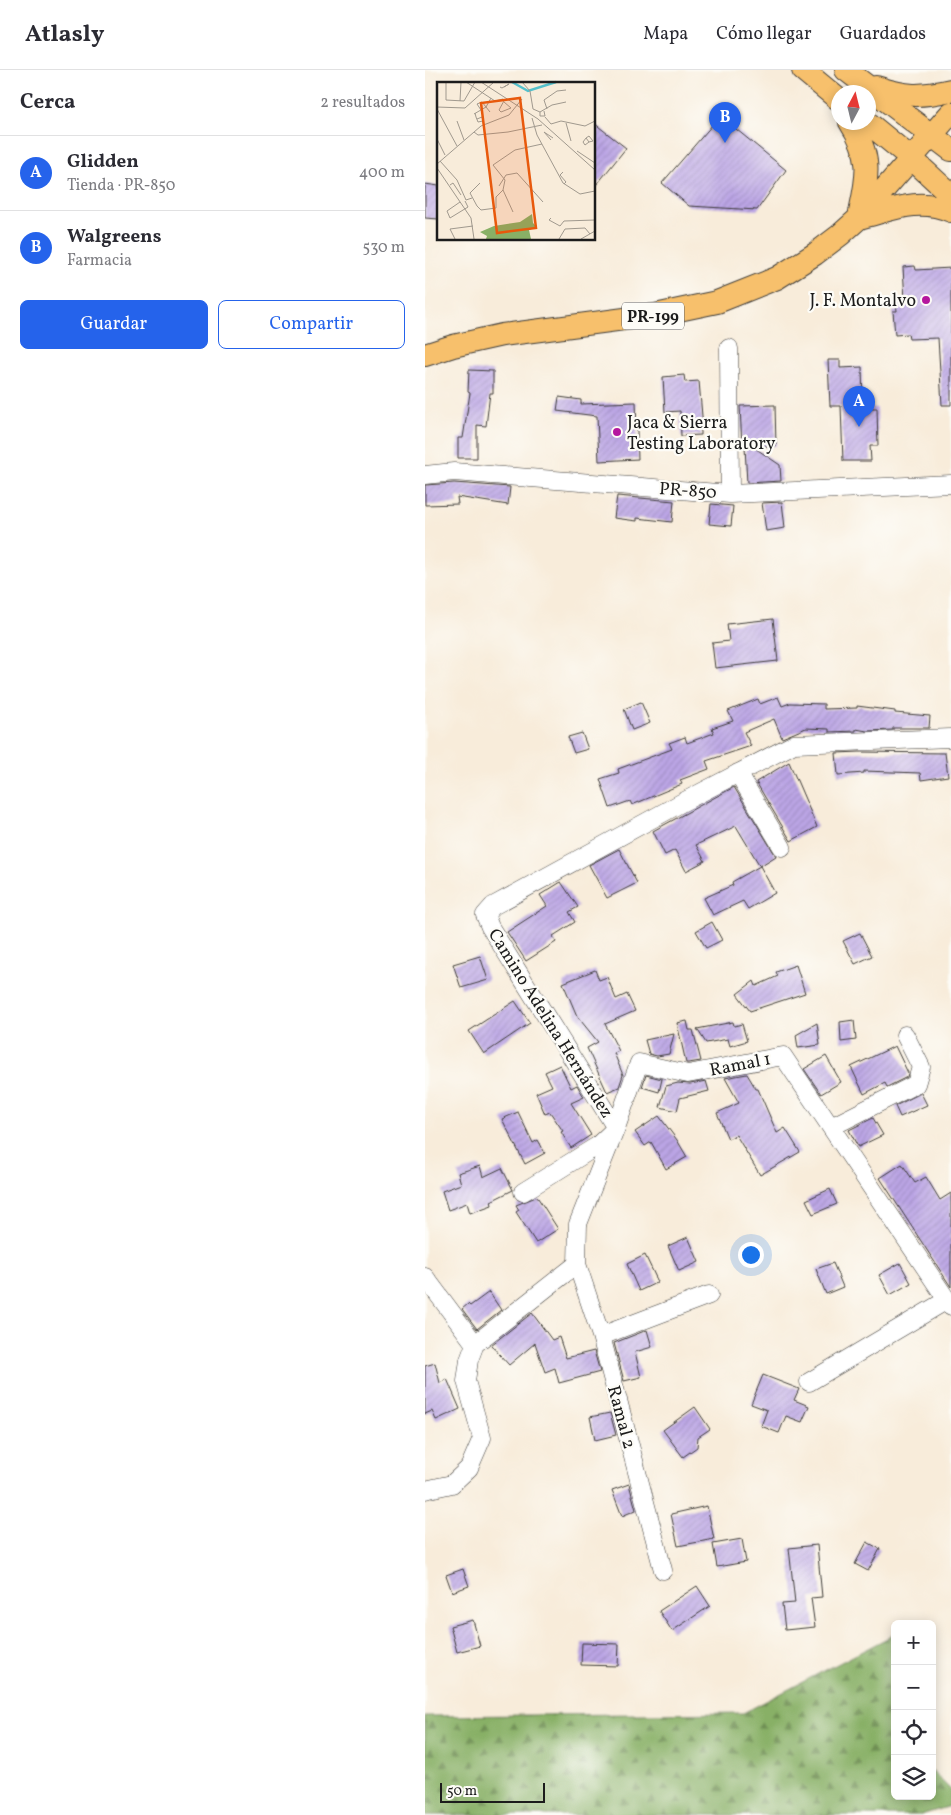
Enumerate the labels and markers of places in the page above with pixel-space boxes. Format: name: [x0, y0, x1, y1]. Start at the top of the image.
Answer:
pin: B: [709, 102, 741, 143]
place label: J. F. Montalvo: [810, 289, 916, 314]
marker: J. F. Montalvo: [920, 294, 932, 306]
pin: A: [843, 386, 875, 427]
place label: Jaca & Sierra Testing Laboratory: [627, 411, 776, 457]
marker: Jaca & Sierra Testing Laboratory: [611, 426, 623, 438]

